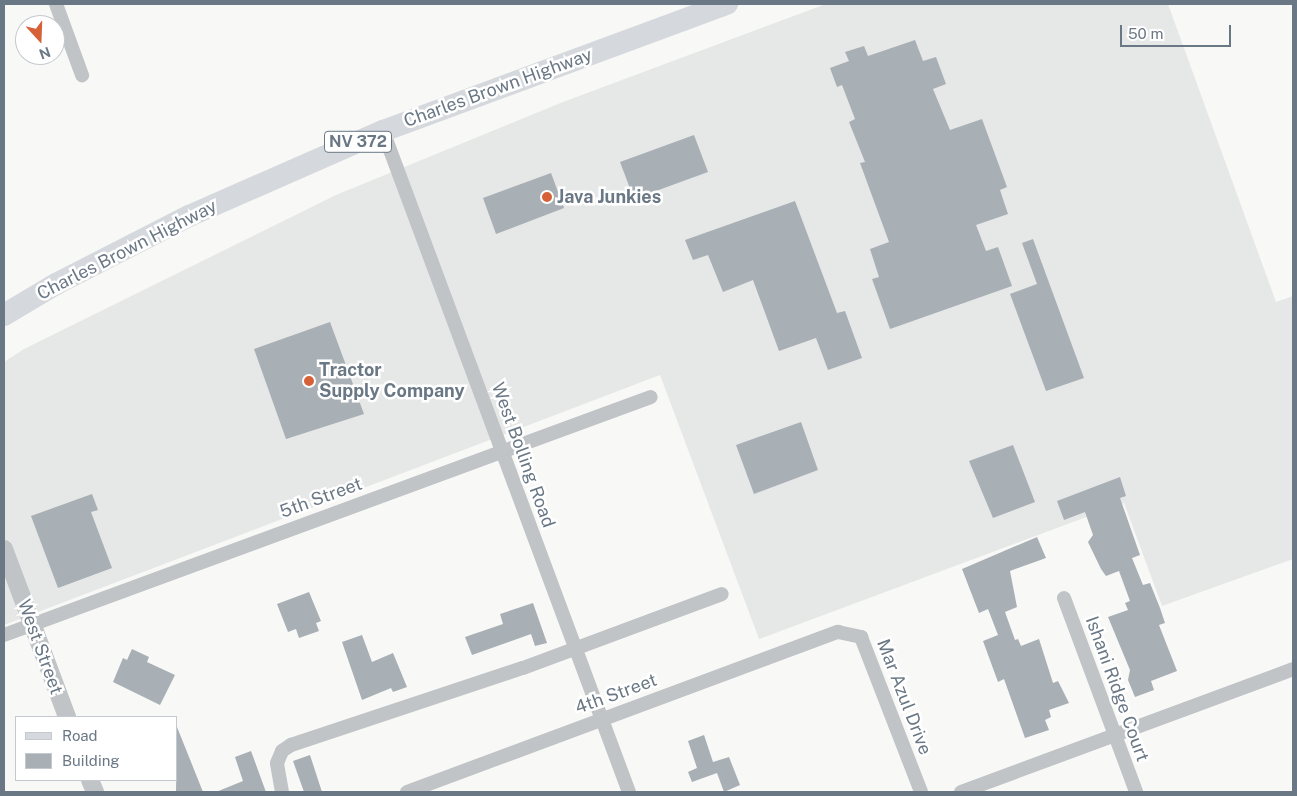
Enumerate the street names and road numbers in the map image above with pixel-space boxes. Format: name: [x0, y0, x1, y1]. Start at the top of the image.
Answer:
street label: Charles Brown Highway: [401, 44, 595, 132]
road number: NV 372: [323, 128, 393, 156]
street label: Charles Brown Highway: [34, 195, 220, 305]
street label: West Bolling Road: [487, 380, 559, 530]
street label: 5th Street: [277, 473, 365, 523]
street label: West Street: [13, 597, 67, 697]
street label: Ishani Ridge Court: [1081, 613, 1153, 765]
street label: Mar Azul Drive: [872, 636, 936, 758]
street label: 4th Street: [572, 669, 660, 719]

